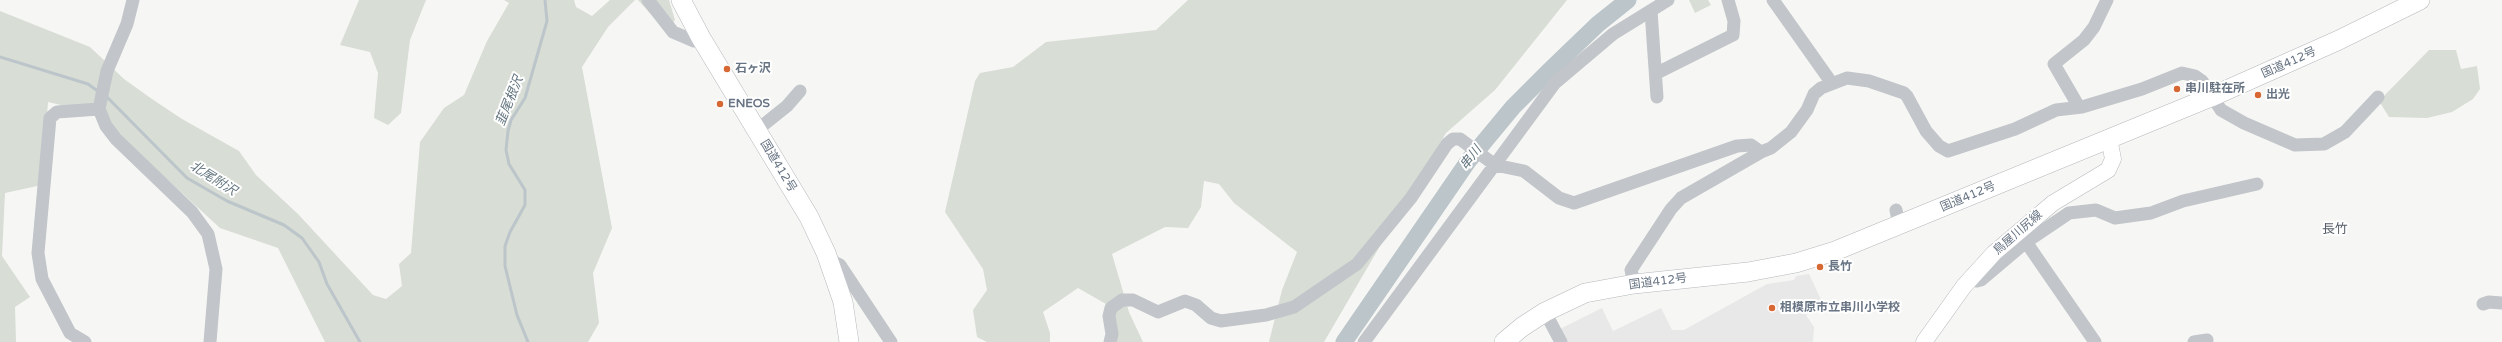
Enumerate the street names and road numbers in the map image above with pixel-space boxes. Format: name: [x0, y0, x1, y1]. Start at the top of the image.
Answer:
street label: 国道412号: [2259, 45, 2319, 81]
street label: 国道412号: [757, 137, 799, 195]
street label: 国道412号: [1938, 179, 1998, 215]
street label: 鳥屋川尻線: [1991, 208, 2045, 258]
street label: 国道412号: [1628, 271, 1688, 293]

